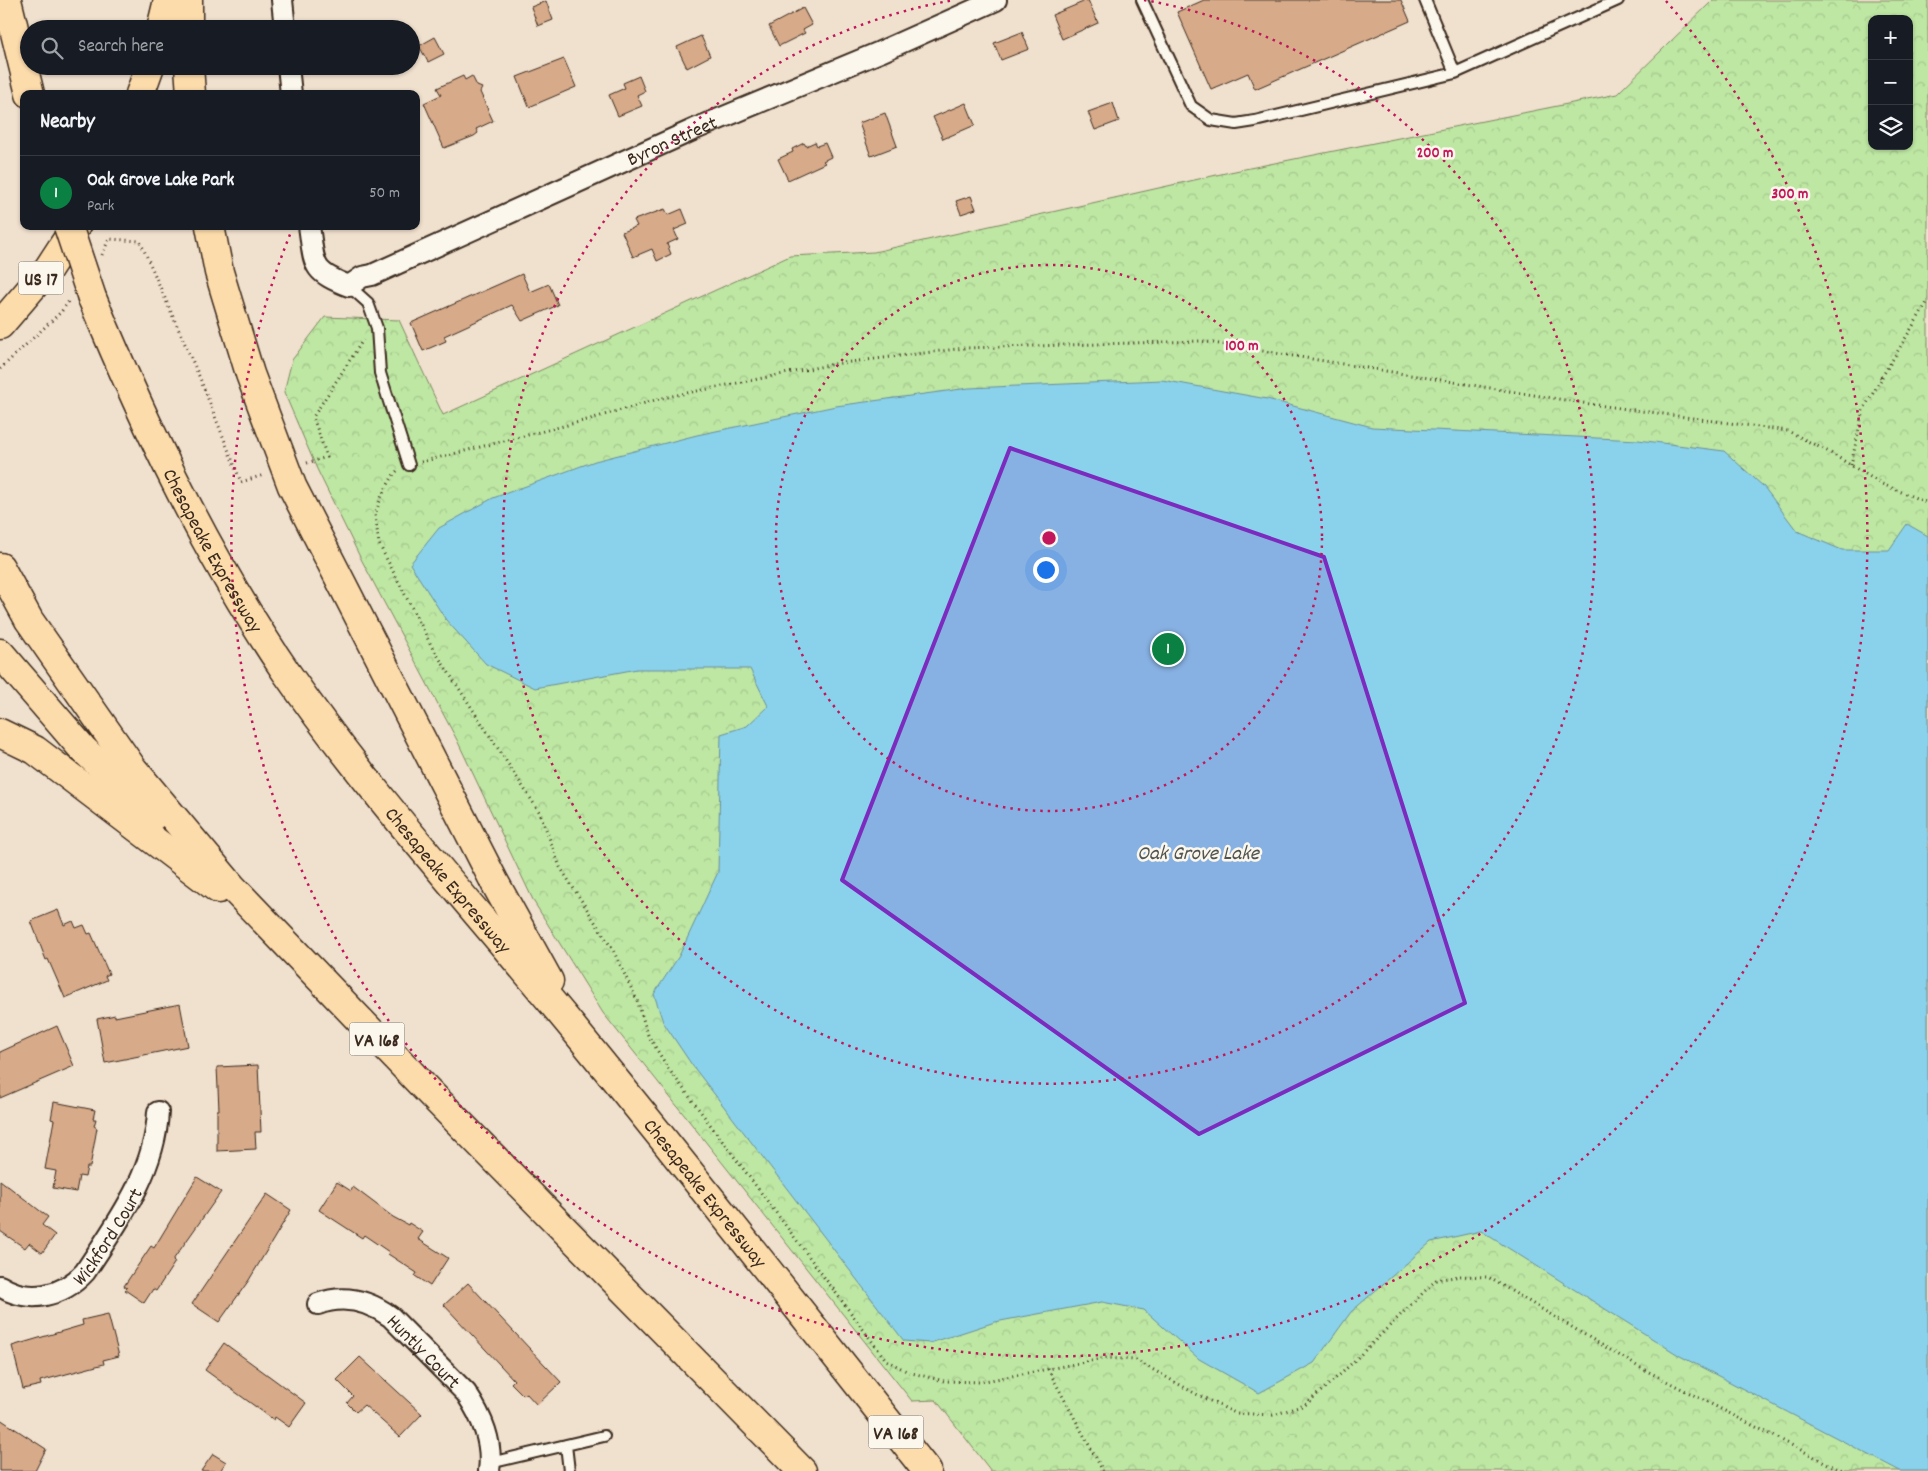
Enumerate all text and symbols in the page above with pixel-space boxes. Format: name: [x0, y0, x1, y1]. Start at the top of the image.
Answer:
map controls: [1868, 15, 1913, 150]
button: +: [1868, 15, 1913, 60]
search box: [20, 20, 420, 75]
icon: search: [38, 34, 66, 62]
text: Search here: [78, 34, 164, 61]
button: −: [1868, 60, 1913, 105]
button: layers: [1868, 105, 1913, 150]
text: Nearby: [40, 108, 95, 138]
street label: Byron Street: [623, 110, 722, 175]
text: 200 m: [1417, 143, 1453, 165]
text: Oak Grove Lake Park: [87, 168, 234, 195]
text: 1: [54, 182, 58, 205]
text: 50 m: [369, 182, 400, 205]
text: 300 m: [1772, 184, 1808, 206]
text: Park: [87, 195, 114, 218]
road number: US 17: [18, 262, 64, 294]
text: 100 m: [1225, 336, 1259, 358]
street label: Chesapeake Expressway: [154, 465, 268, 640]
centre of rings: [1040, 529, 1058, 547]
your location: [1033, 557, 1059, 583]
pin: 1: [1152, 630, 1184, 668]
street label: Chesapeake Expressway: [377, 802, 517, 962]
water label: Oak Grove Lake: [1137, 840, 1261, 870]
road number: VA 168: [350, 1022, 404, 1056]
street label: Chesapeake Expressway: [635, 1114, 772, 1276]
street label: Wickford Court: [68, 1184, 151, 1294]
street label: Huntly Court: [379, 1309, 466, 1397]
road number: VA 168: [868, 1415, 924, 1448]

